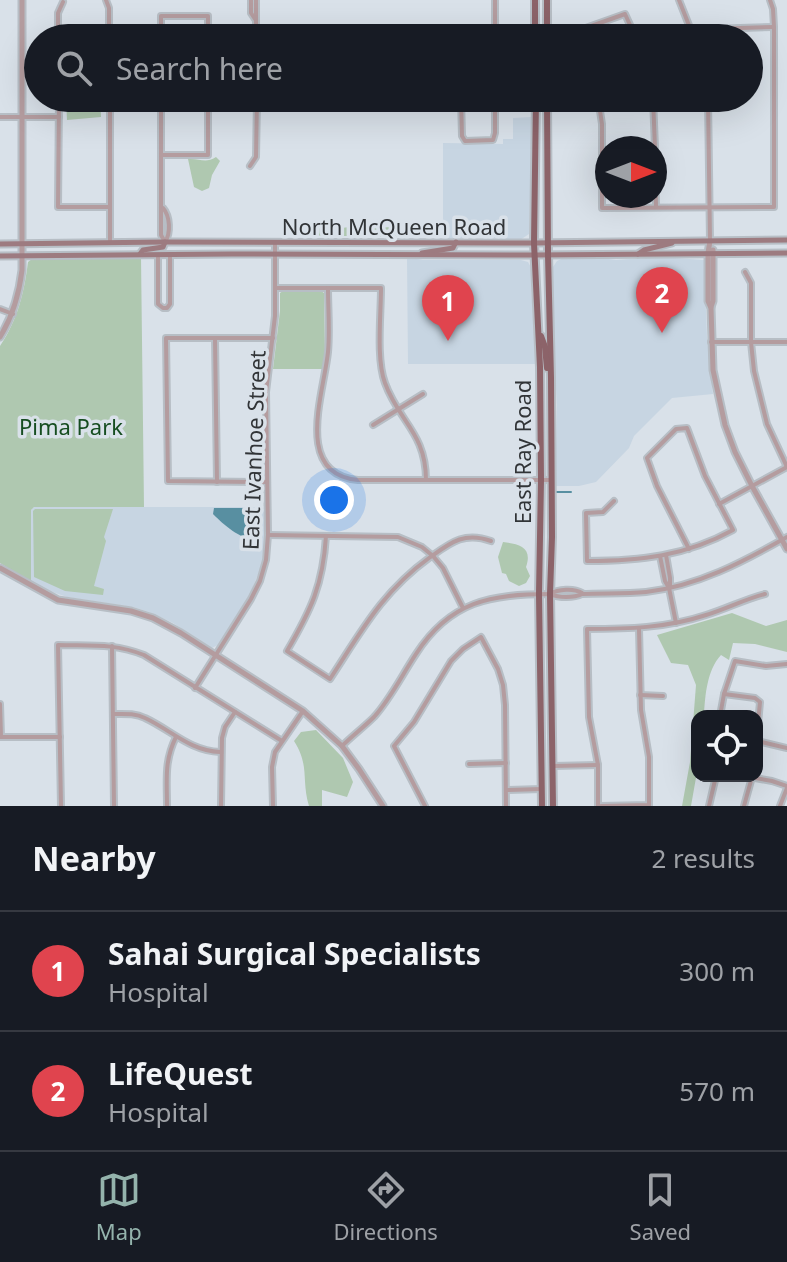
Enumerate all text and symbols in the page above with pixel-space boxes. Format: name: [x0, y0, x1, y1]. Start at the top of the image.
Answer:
search box: [24, 24, 763, 112]
icon: search: [52, 46, 96, 90]
text: Search here: [116, 48, 283, 89]
north arrow: [595, 136, 667, 208]
street label: North McQueen Road: [282, 211, 506, 241]
pin: 2: [636, 267, 688, 333]
pin: 1: [422, 275, 474, 341]
street label: East Ivanhoe Street: [235, 350, 271, 550]
street label: East Ray Road: [507, 380, 537, 524]
park label: Pima Park: [19, 411, 123, 441]
your location: [314, 480, 354, 520]
map controls: [691, 710, 763, 782]
button: locate: [691, 710, 763, 782]
text: Nearby: [32, 835, 156, 881]
text: 2 results: [651, 840, 755, 876]
text: Sahai Surgical Specialists: [108, 933, 481, 974]
text: 1: [51, 953, 65, 989]
text: 300 m: [679, 953, 755, 989]
text: Hospital: [108, 974, 209, 1010]
text: LifeQuest: [108, 1053, 252, 1094]
text: 2: [51, 1073, 65, 1109]
text: 570 m: [679, 1073, 755, 1109]
text: Hospital: [108, 1094, 209, 1130]
tab: Map: [96, 1168, 142, 1246]
tab: Directions: [333, 1168, 438, 1246]
tab: Saved: [630, 1168, 691, 1246]

